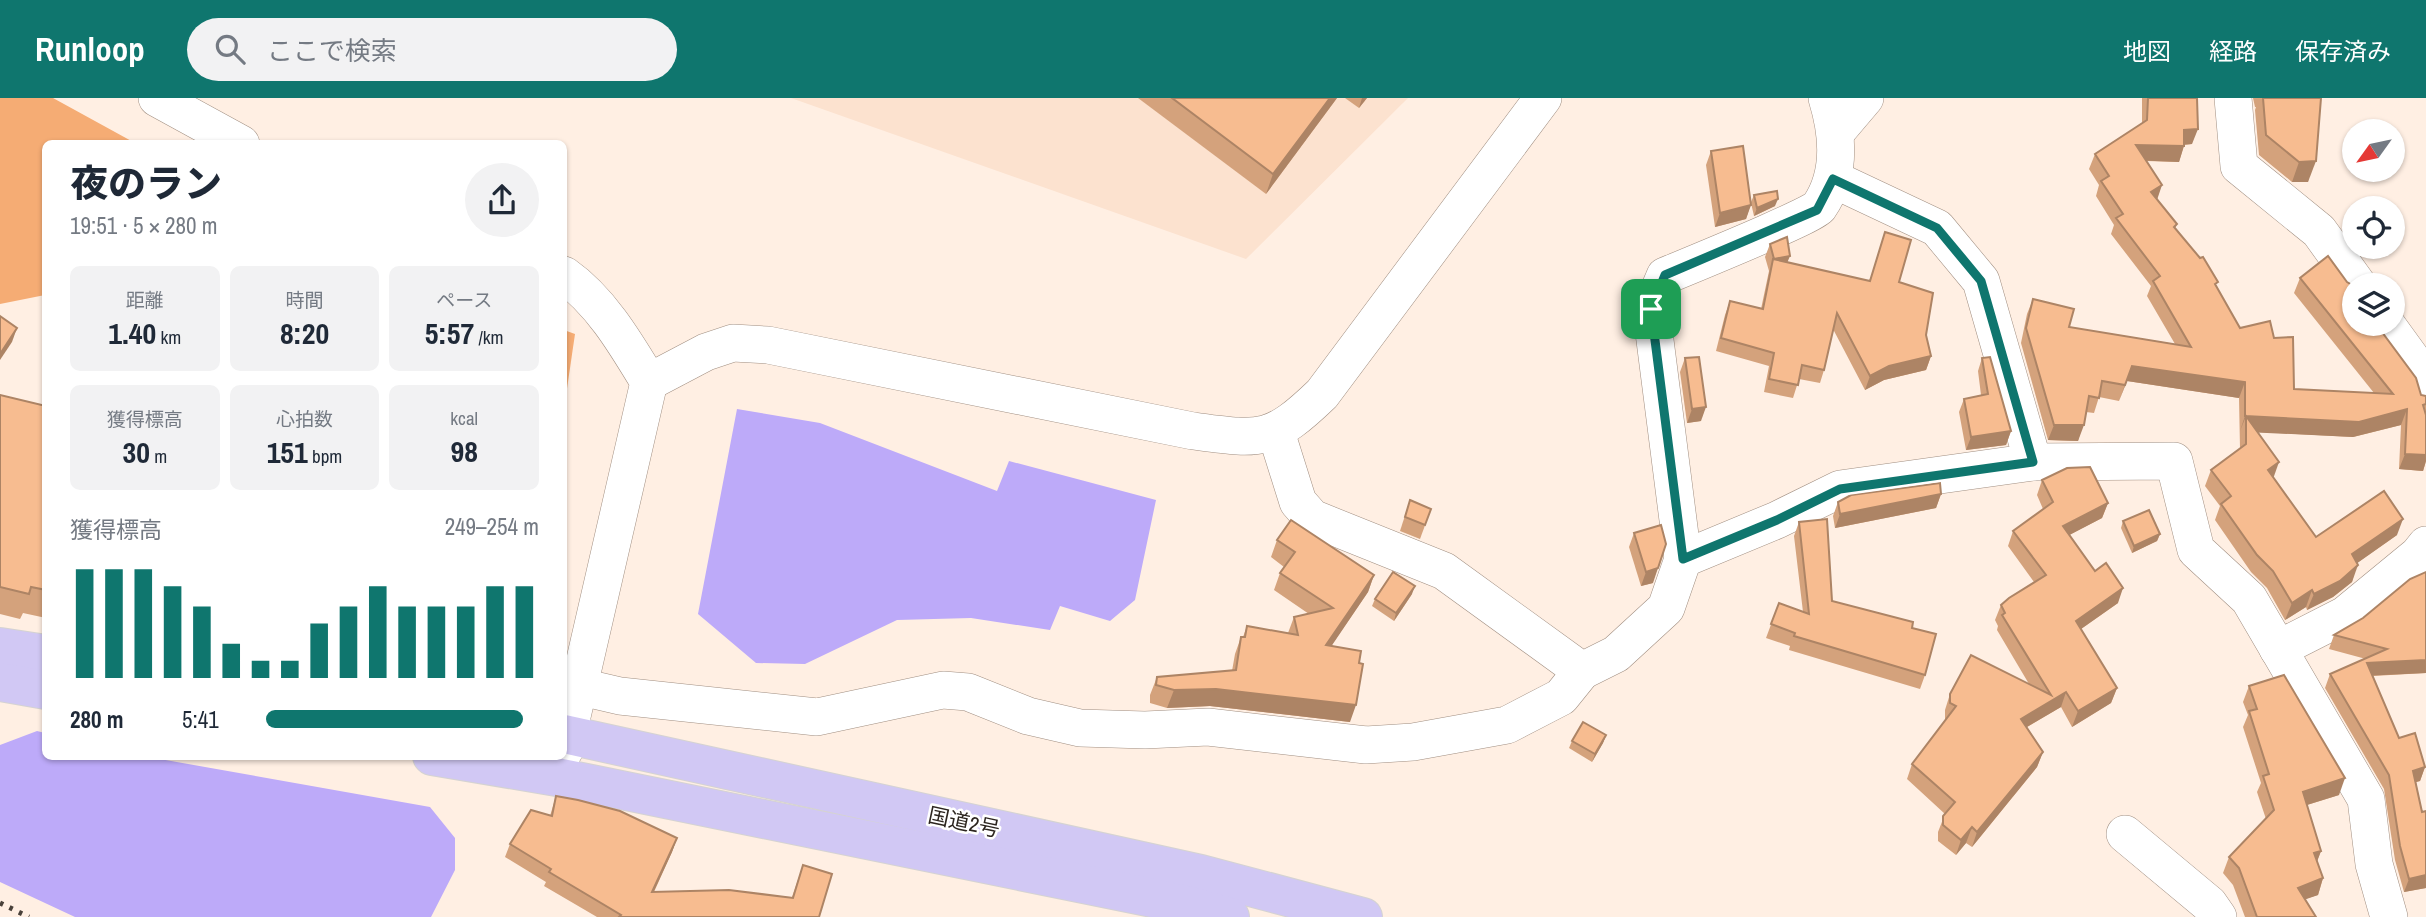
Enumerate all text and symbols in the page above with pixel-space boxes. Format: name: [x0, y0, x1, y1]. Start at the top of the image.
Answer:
search box: [187, 18, 677, 81]
text: Runloop: [35, 27, 145, 71]
icon: search: [211, 30, 249, 68]
text: ここで検索: [267, 33, 397, 68]
text: 地図: [2123, 35, 2171, 67]
text: 経路: [2209, 35, 2257, 67]
text: 保存済み: [2295, 35, 2391, 67]
north arrow: [2342, 119, 2404, 182]
map controls: [2342, 119, 2405, 336]
text: 夜のラン: [70, 158, 222, 209]
button: share: [465, 163, 539, 237]
button: locate: [2342, 196, 2405, 259]
text: 19:51 · 5 × 280 m: [70, 210, 217, 241]
button: layers: [2342, 273, 2405, 336]
pin: [1621, 279, 1681, 339]
text: 距離: [126, 287, 164, 313]
text: 時間: [285, 287, 324, 313]
text: ペース: [436, 287, 492, 313]
icon: arrive: [1632, 290, 1670, 328]
text: 1.40: [108, 313, 156, 353]
text: 8:20: [280, 313, 329, 353]
text: 5:57: [425, 313, 474, 353]
text: km: [156, 324, 181, 350]
text: /km: [474, 324, 504, 350]
text: kcal: [450, 405, 478, 431]
text: 獲得標高: [107, 406, 183, 432]
text: 心拍数: [276, 406, 333, 432]
text: 98: [450, 431, 478, 471]
text: 30: [122, 432, 150, 472]
text: 151: [267, 432, 308, 472]
text: m: [150, 443, 167, 469]
text: bpm: [308, 443, 342, 469]
text: 249–254 m: [445, 511, 539, 542]
text: 獲得標高: [70, 514, 162, 545]
text: 280 m: [70, 704, 123, 735]
text: 5:41: [182, 704, 219, 735]
street label: 国道2号: [925, 800, 1003, 844]

